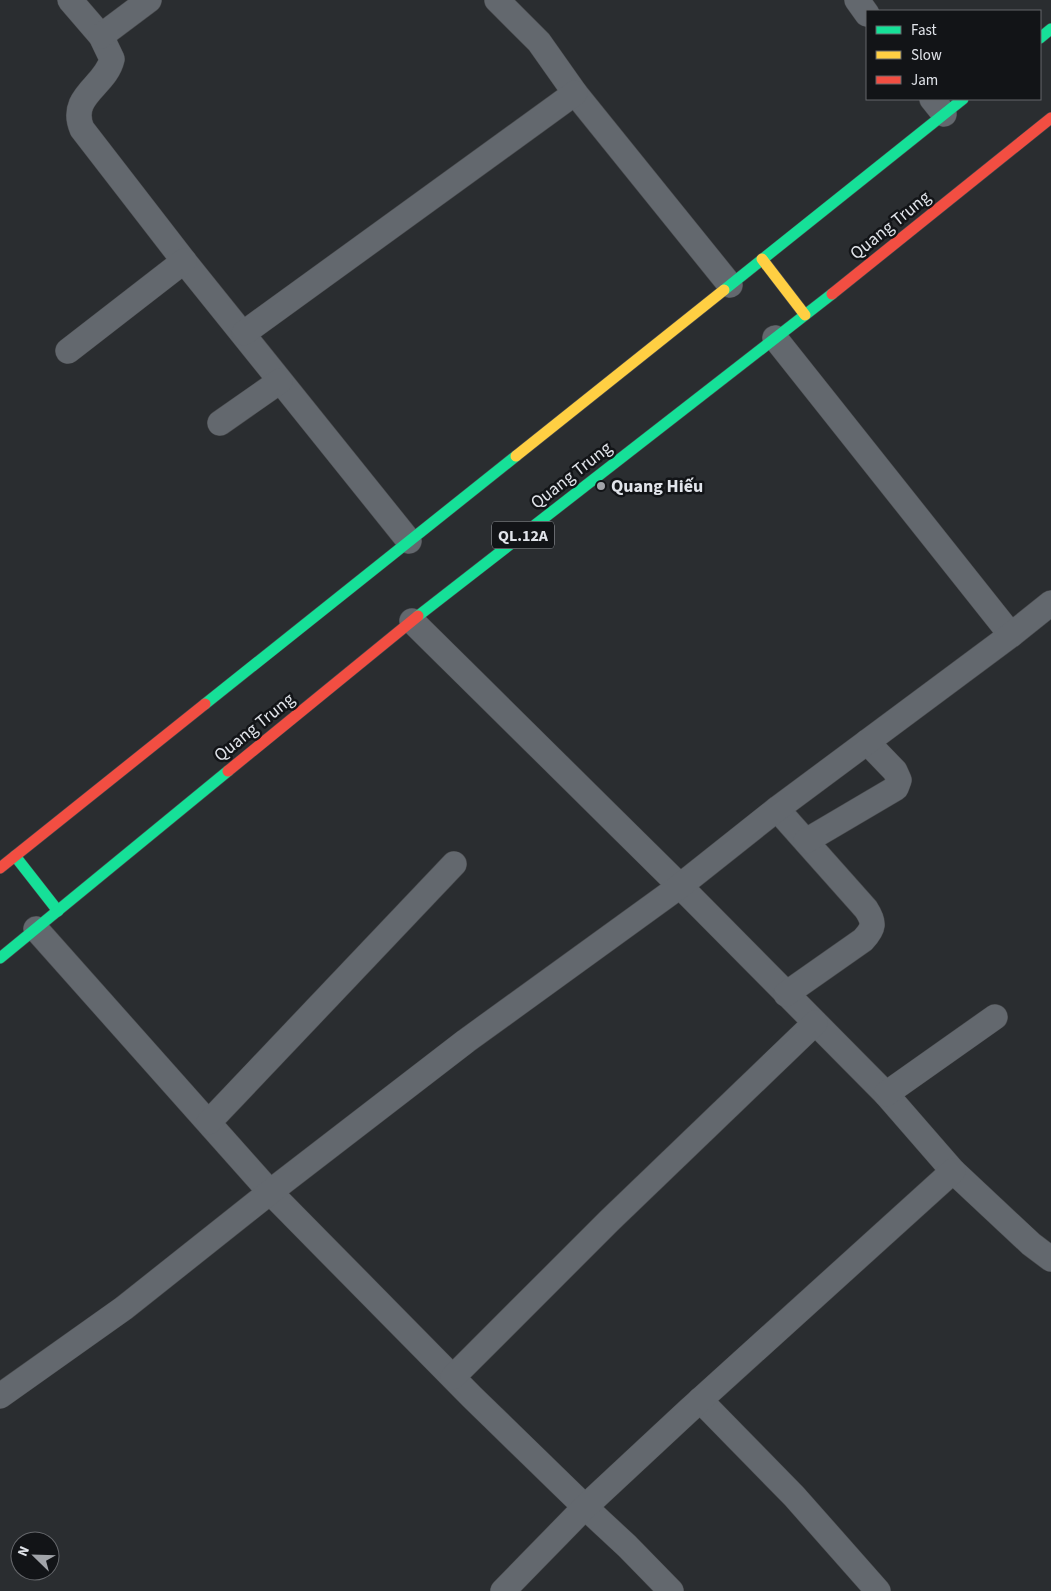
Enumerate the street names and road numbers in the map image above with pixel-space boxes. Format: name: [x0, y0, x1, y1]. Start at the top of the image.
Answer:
street label: Quang Trung: [845, 185, 936, 266]
street label: Quang Trung: [525, 436, 617, 515]
road number: QL.12A: [492, 522, 554, 548]
street label: Quang Trung: [209, 687, 300, 768]

